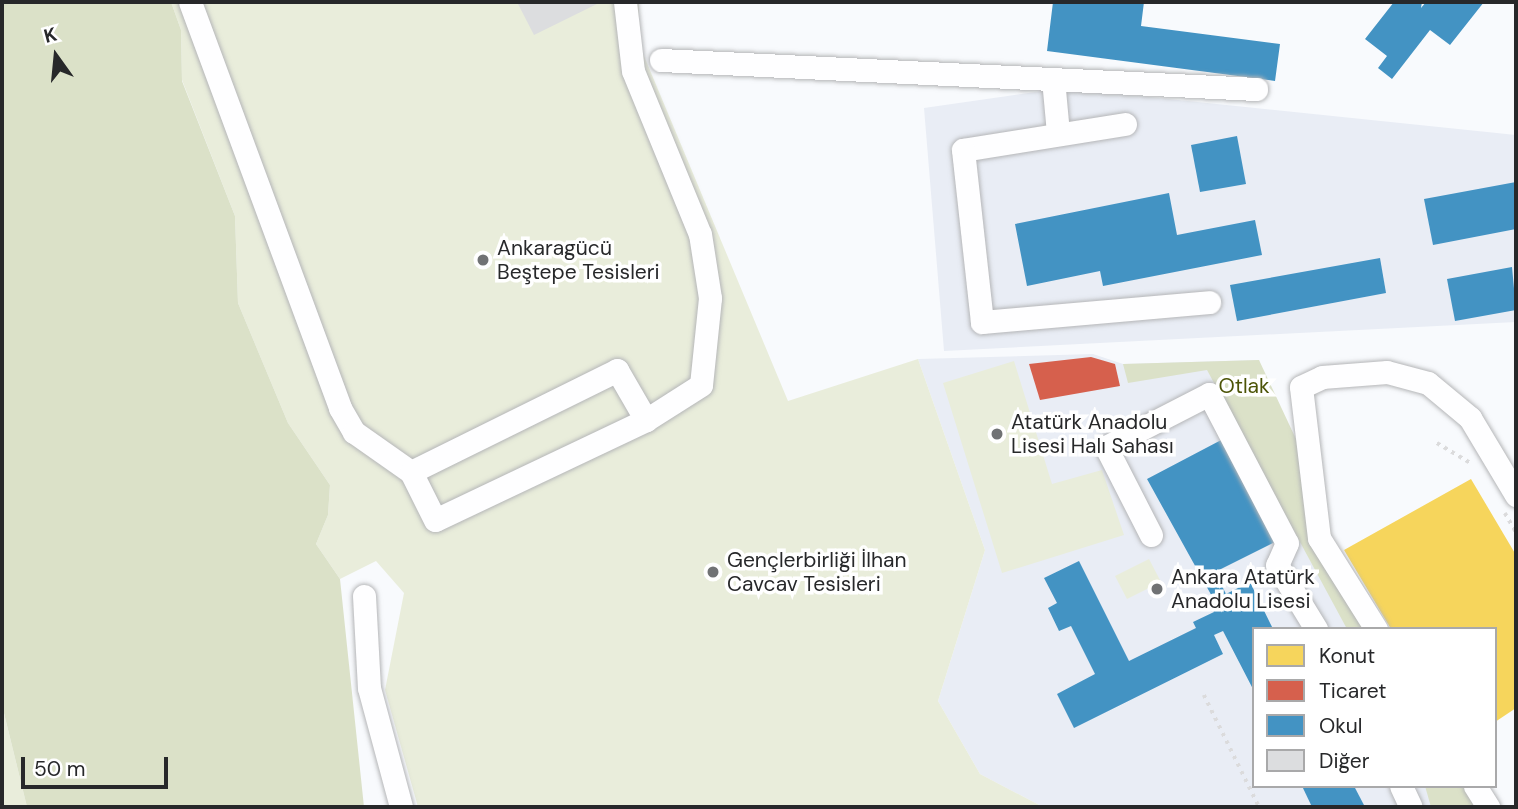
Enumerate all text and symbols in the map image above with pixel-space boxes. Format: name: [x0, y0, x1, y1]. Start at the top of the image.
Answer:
north arrow: [21, 21, 91, 91]
text: K: [41, 22, 60, 49]
place label: Ankaragücü Beştepe Tesisleri: [497, 235, 660, 285]
marker: Ankaragücü Beştepe Tesisleri: [475, 252, 491, 268]
park label: Otlak: [1218, 373, 1270, 399]
place label: Atatürk Anadolu Lisesi Halı Sahası: [1011, 409, 1174, 459]
marker: Atatürk Anadolu Lisesi Halı Sahası: [989, 426, 1005, 442]
place label: Gençlerbirliği İlhan Cavcav Tesisleri: [727, 547, 906, 597]
marker: Gençlerbirliği İlhan Cavcav Tesisleri: [705, 564, 721, 580]
place label: Ankara Atatürk Anadolu Lisesi: [1171, 564, 1315, 614]
marker: Ankara Atatürk Anadolu Lisesi: [1149, 581, 1165, 597]
legend: [1252, 627, 1497, 788]
text: Konut: [1319, 642, 1375, 670]
text: Ticaret: [1319, 677, 1386, 705]
text: Okul: [1319, 712, 1363, 740]
scale bar: [24, 742, 172, 786]
text: Diğer: [1319, 747, 1369, 775]
text: 50 m: [34, 755, 85, 783]

